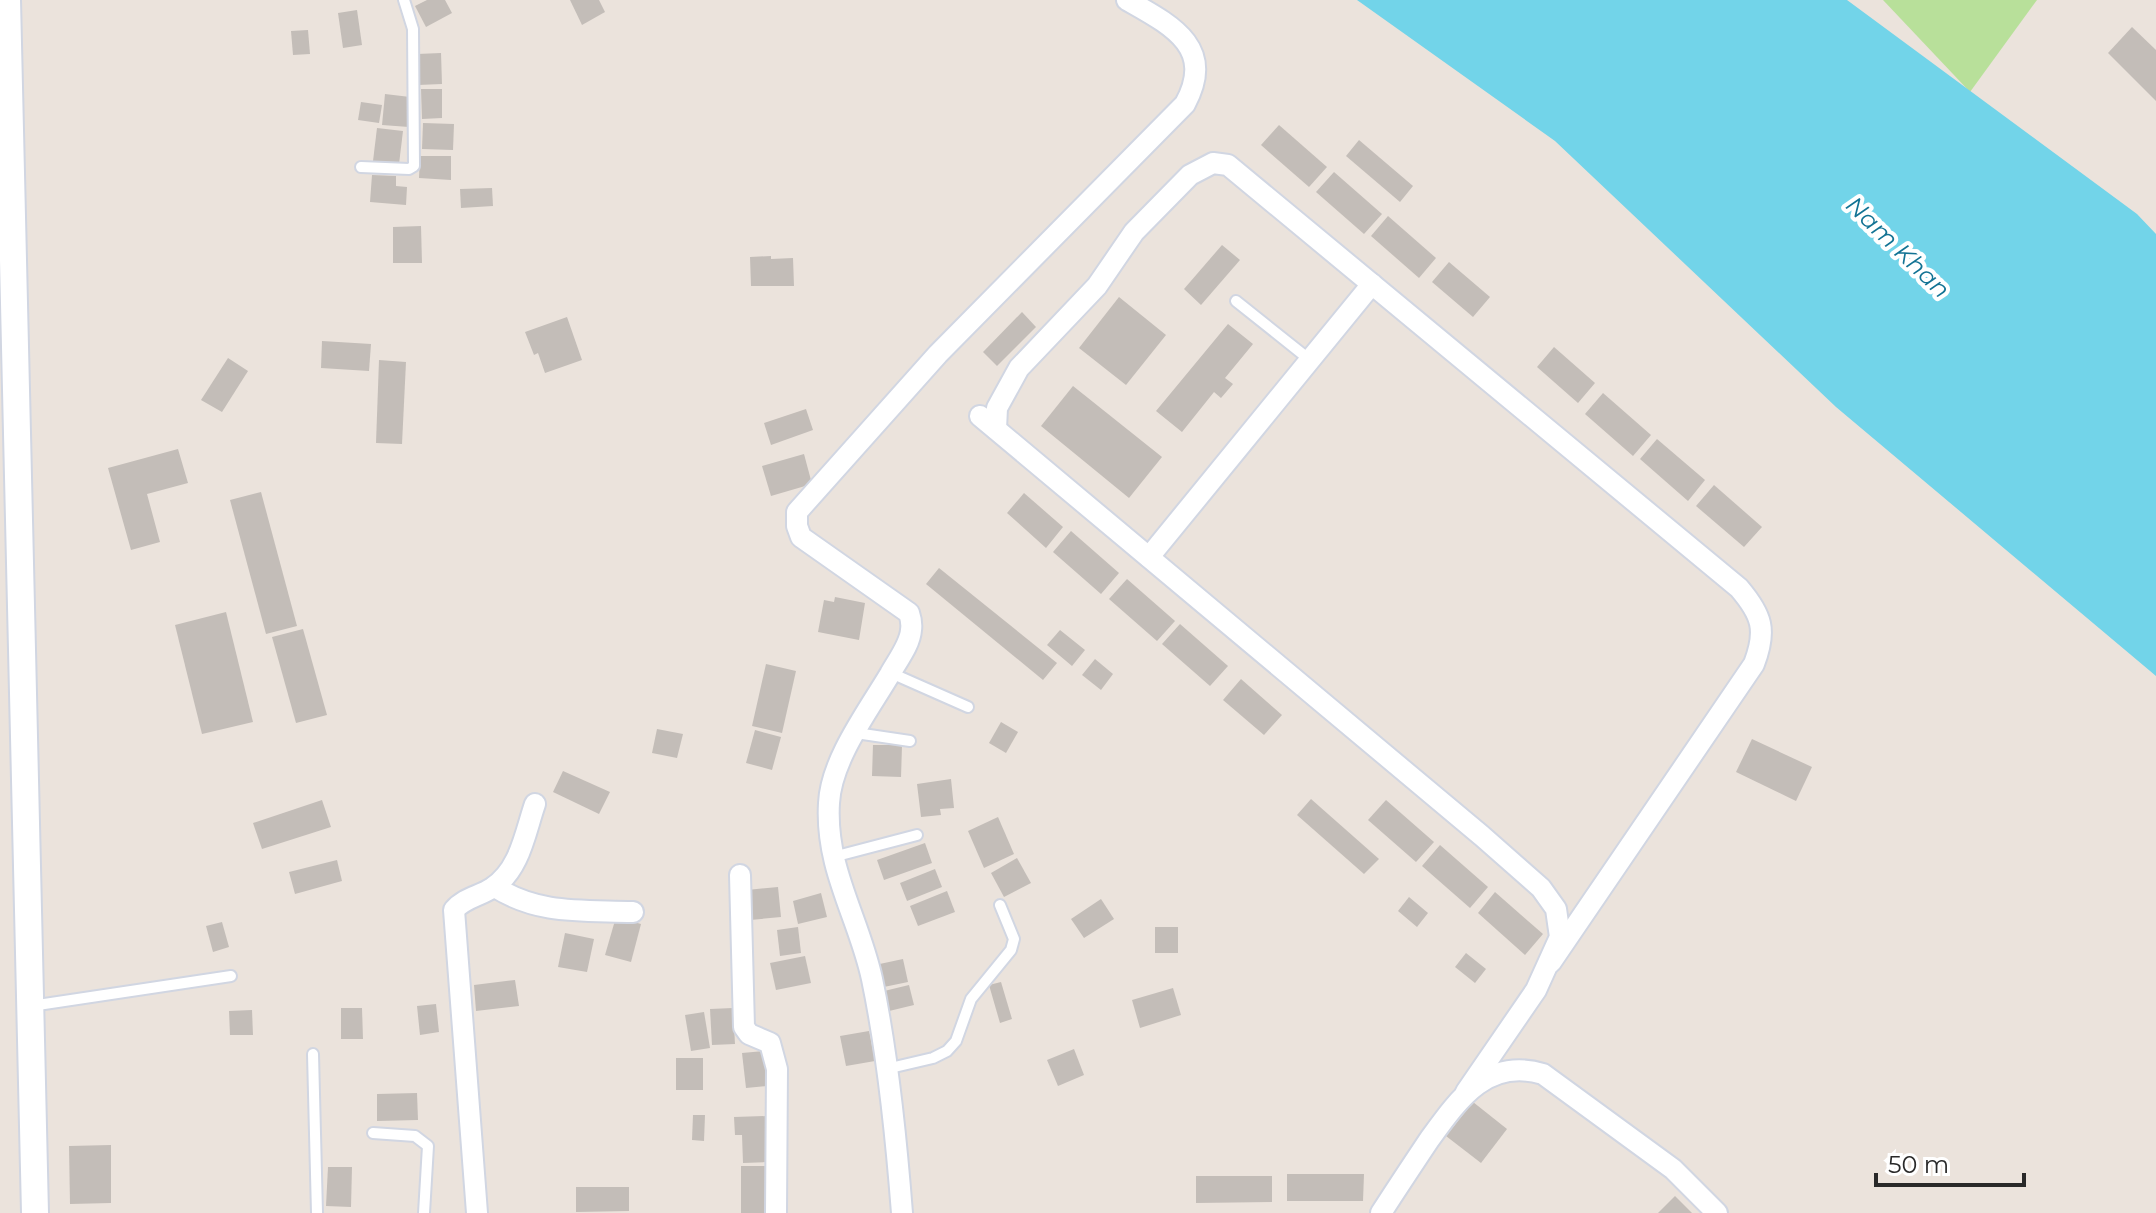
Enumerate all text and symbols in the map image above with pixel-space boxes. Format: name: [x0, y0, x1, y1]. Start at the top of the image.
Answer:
water label: Nam Khan: [1840, 190, 1956, 304]
scale bar: [1876, 1137, 2024, 1187]
text: 50 m: [1888, 1150, 1949, 1179]

